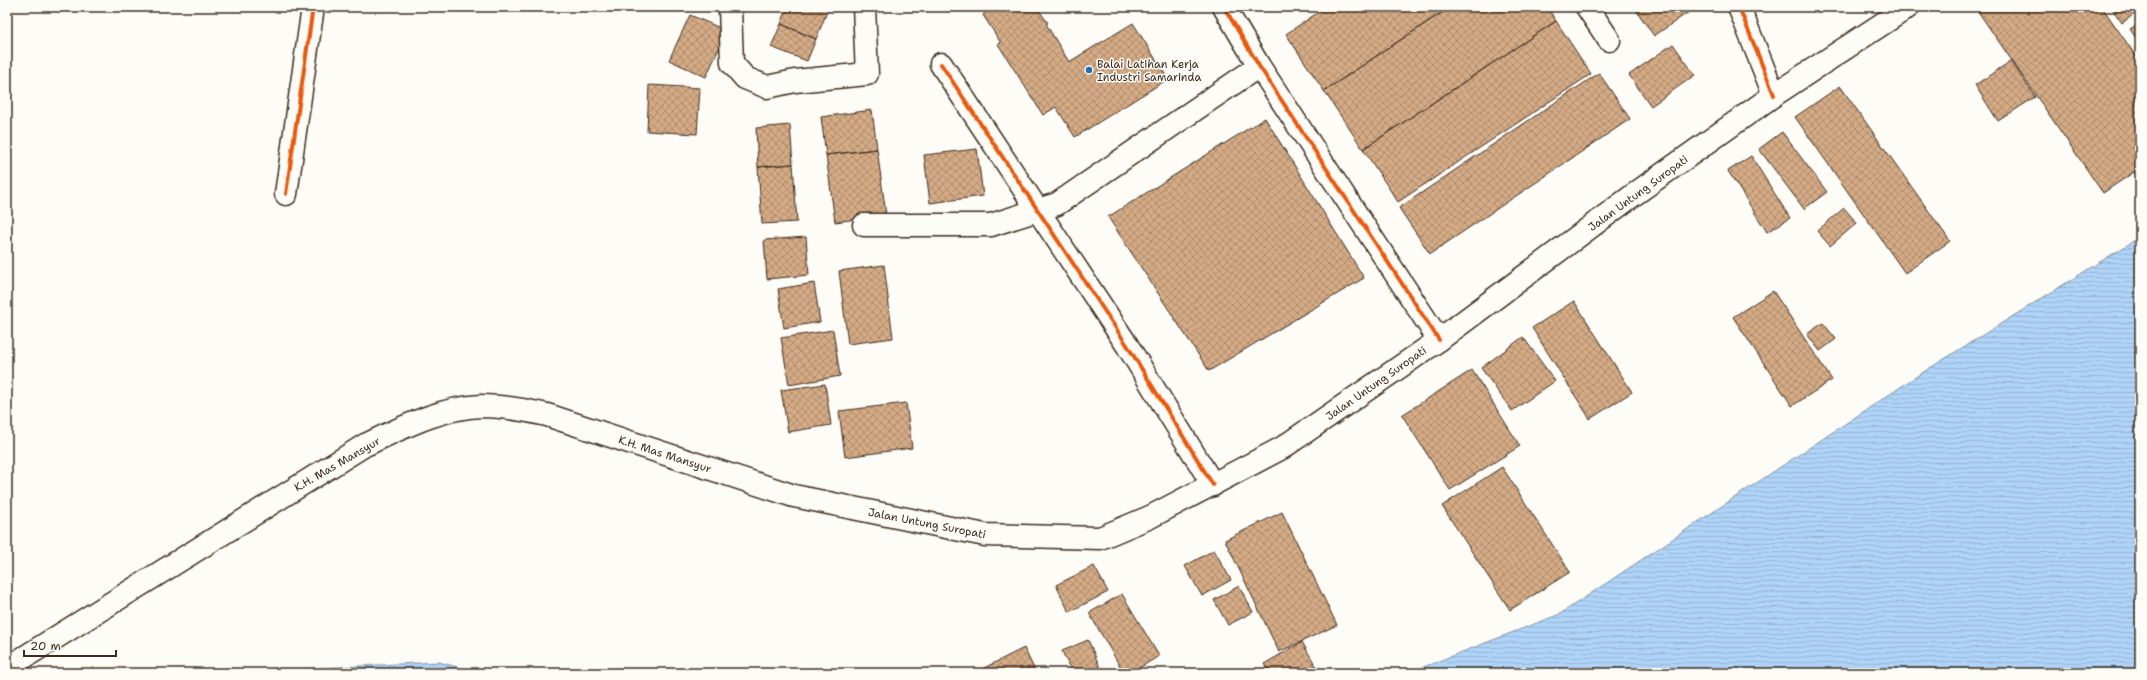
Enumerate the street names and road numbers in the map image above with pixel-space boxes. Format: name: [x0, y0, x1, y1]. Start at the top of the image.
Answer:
street label: Jalan Untung Suropati: [1585, 152, 1691, 235]
street label: Jalan Untung Suropati: [1323, 343, 1430, 424]
street label: K.H. Mas Mansyur: [616, 432, 713, 477]
street label: K.H. Mas Mansyur: [292, 434, 383, 495]
street label: Jalan Untung Suropati: [867, 505, 987, 542]

